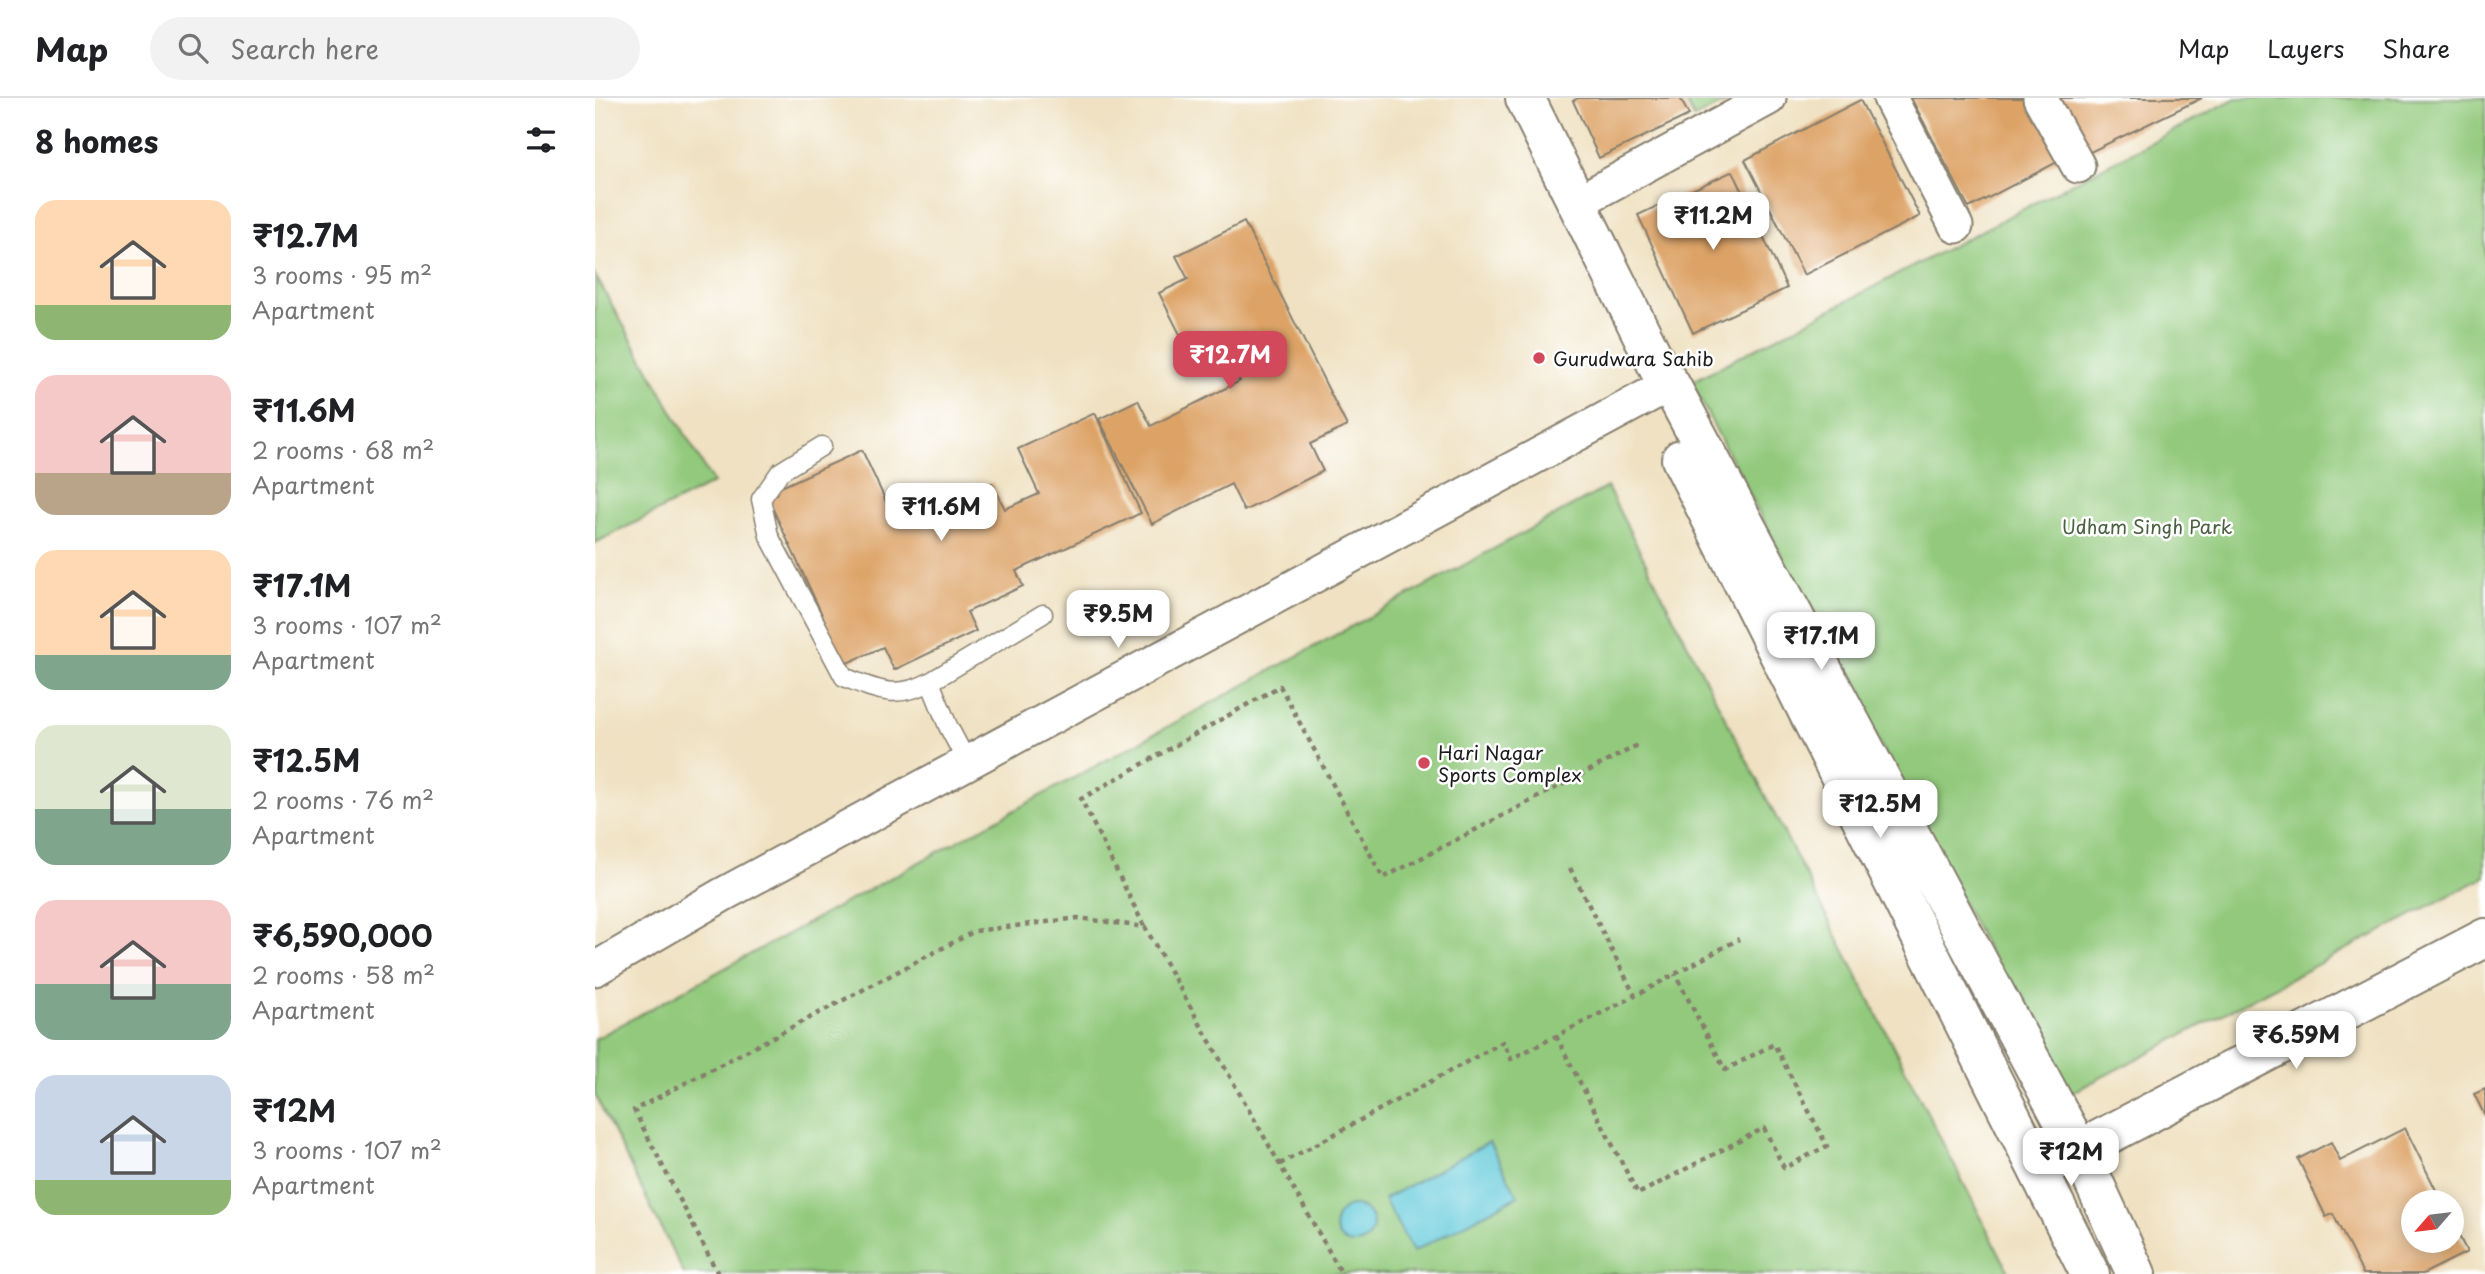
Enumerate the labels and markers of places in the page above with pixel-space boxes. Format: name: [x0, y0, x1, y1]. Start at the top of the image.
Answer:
pin: ₹11.2M: [1656, 192, 1770, 252]
pin: ₹12.7M: [1173, 331, 1287, 391]
place label: Gurudwara Sahib: [1553, 344, 1714, 372]
marker: Gurudwara Sahib: [1531, 350, 1547, 366]
pin: ₹11.6M: [884, 484, 998, 543]
pin: ₹9.5M: [1069, 590, 1167, 650]
pin: ₹17.1M: [1764, 612, 1878, 672]
place label: Hari Nagar Sports Complex: [1438, 738, 1582, 788]
marker: Hari Nagar Sports Complex: [1416, 755, 1432, 771]
pin: ₹12.5M: [1823, 780, 1937, 840]
pin: ₹6.59M: [2239, 1012, 2353, 1071]
pin: ₹12M: [2030, 1128, 2112, 1188]

